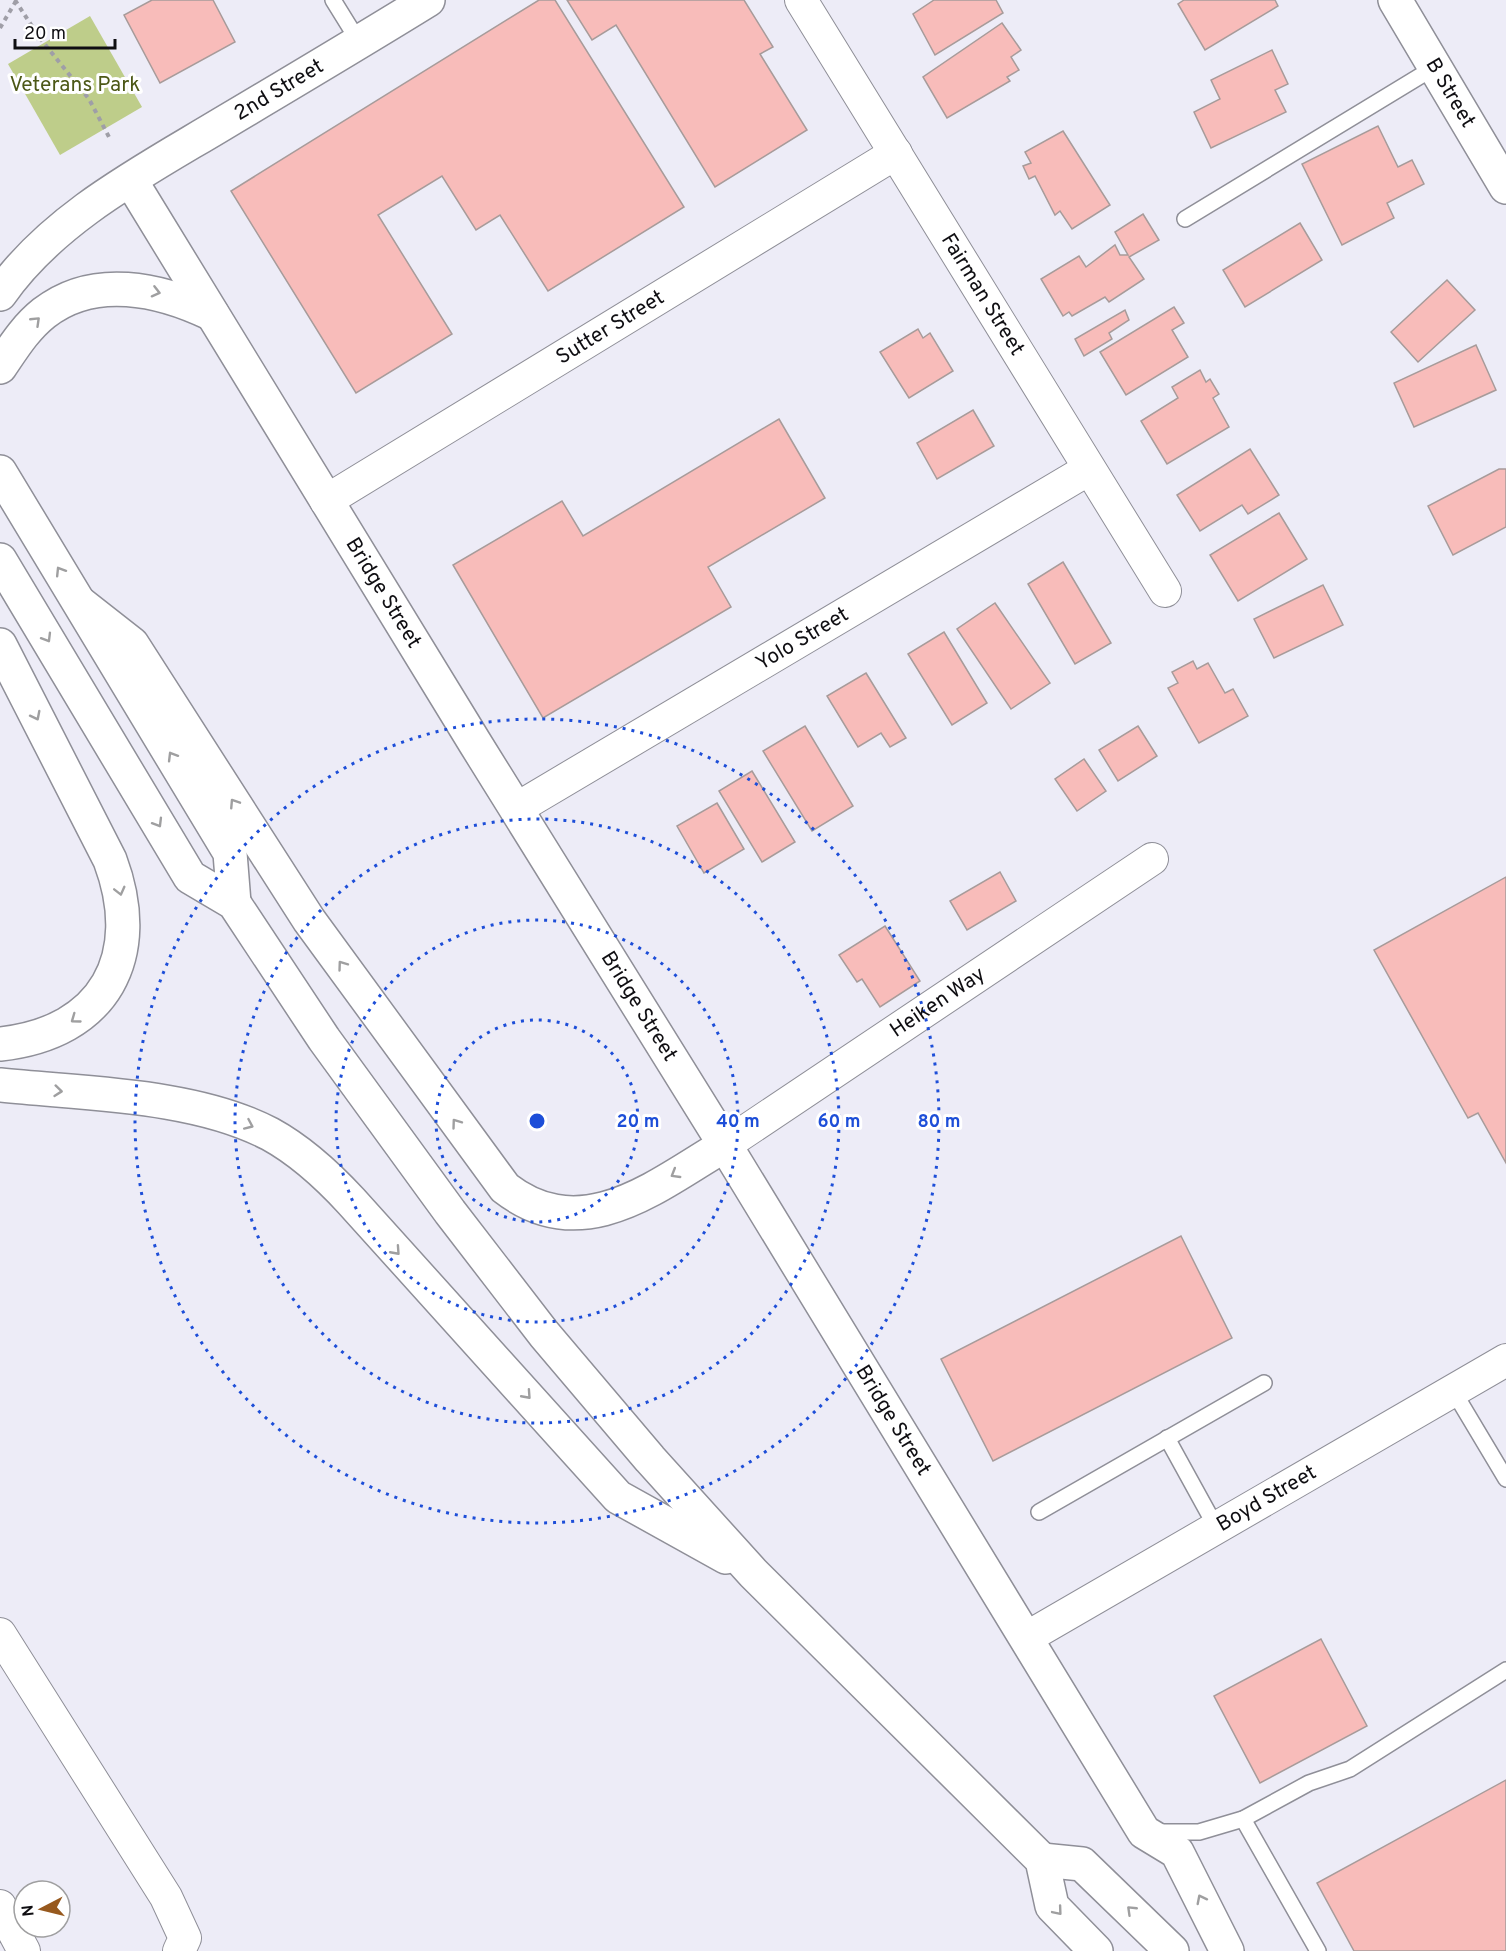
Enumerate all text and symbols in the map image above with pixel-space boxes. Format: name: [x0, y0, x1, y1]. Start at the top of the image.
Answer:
scale bar: [15, 12, 116, 50]
text: 20 m: [24, 23, 66, 46]
street label: 2nd Street: [229, 53, 329, 127]
street label: B Street: [1419, 53, 1481, 133]
park label: Veterans Park: [9, 72, 141, 99]
street label: Fairman Street: [935, 229, 1030, 361]
street label: Sutter Street: [551, 284, 669, 371]
one-way arrow: [150, 285, 160, 298]
one-way arrow: [29, 317, 39, 328]
street label: Bridge Street: [339, 533, 427, 653]
one-way arrow: [56, 567, 68, 577]
street label: Yolo Street: [751, 601, 854, 677]
one-way arrow: [40, 632, 51, 642]
one-way arrow: [29, 709, 40, 720]
one-way arrow: [167, 752, 179, 762]
one-way arrow: [230, 799, 241, 810]
one-way arrow: [151, 817, 162, 827]
one-way arrow: [113, 886, 126, 896]
street label: Bridge Street: [594, 946, 683, 1066]
one-way arrow: [338, 961, 349, 972]
street label: Heiken Way: [885, 961, 991, 1044]
one-way arrow: [70, 1012, 81, 1023]
one-way arrow: [54, 1084, 63, 1097]
centre of rings: [527, 1111, 547, 1131]
text: 20 m: [616, 1111, 660, 1134]
text: 40 m: [716, 1111, 760, 1134]
text: 60 m: [817, 1111, 861, 1134]
text: 80 m: [917, 1111, 961, 1134]
one-way arrow: [243, 1118, 254, 1130]
one-way arrow: [452, 1119, 463, 1130]
one-way arrow: [671, 1167, 681, 1179]
one-way arrow: [389, 1244, 400, 1255]
street label: Bridge Street: [849, 1360, 937, 1481]
one-way arrow: [519, 1388, 530, 1399]
street label: Boyd Street: [1212, 1459, 1321, 1538]
north arrow: [12, 1879, 72, 1939]
one-way arrow: [1197, 1894, 1208, 1905]
text: N: [18, 1904, 40, 1918]
one-way arrow: [1051, 1904, 1062, 1915]
one-way arrow: [1127, 1906, 1137, 1917]

